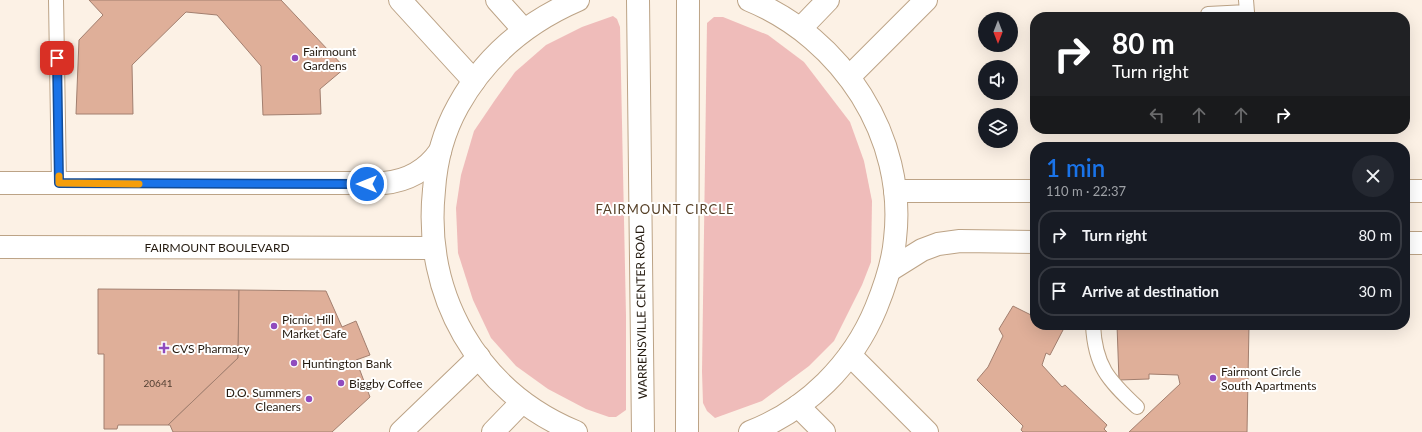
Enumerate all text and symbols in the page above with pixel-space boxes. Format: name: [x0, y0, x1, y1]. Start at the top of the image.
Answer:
north arrow: [978, 12, 1018, 52]
map controls: [978, 12, 1018, 148]
text: 80 m: [1112, 26, 1175, 60]
icon: right: [1046, 28, 1098, 80]
pin: [40, 41, 74, 75]
place label: Fairmount Gardens: [303, 44, 357, 73]
icon: arrive: [46, 47, 68, 69]
marker: Fairmount Gardens: [290, 53, 300, 63]
button: sound: [978, 60, 1018, 100]
text: Turn right: [1112, 60, 1189, 82]
icon: left: [1146, 104, 1168, 126]
icon: ahead: [1188, 104, 1210, 126]
icon: ahead: [1230, 104, 1252, 126]
icon: right: [1272, 104, 1294, 126]
button: layers: [978, 108, 1018, 148]
text: 1 min: [1046, 153, 1105, 182]
button: close: [1352, 155, 1394, 197]
position arrow: [346, 163, 388, 205]
text: 110 m · 22:37: [1046, 183, 1126, 199]
district label: FAIRMOUNT CIRCLE: [595, 201, 735, 217]
icon: right: [1048, 224, 1070, 246]
street label: WARRENSVILLE CENTER ROAD: [632, 225, 650, 399]
text: Turn right: [1082, 226, 1147, 244]
text: 80 m: [1358, 226, 1392, 244]
street label: FAIRMOUNT BOULEVARD: [144, 240, 290, 255]
icon: arrive: [1048, 280, 1070, 302]
text: Arrive at destination: [1082, 282, 1219, 300]
text: 30 m: [1358, 282, 1392, 300]
place label: Picnic Hill Market Cafe: [282, 312, 347, 341]
marker: Picnic Hill Market Cafe: [269, 321, 279, 331]
place label: CVS Pharmacy: [172, 341, 250, 356]
marker: CVS Pharmacy: [159, 343, 169, 353]
place label: Huntington Bank: [302, 356, 393, 371]
marker: Huntington Bank: [289, 358, 299, 368]
place label: Fairmont Circle South Apartments: [1221, 364, 1316, 393]
marker: Fairmont Circle South Apartments: [1208, 373, 1218, 383]
place label: Biggby Coffee: [349, 376, 423, 391]
house number: 20641: [143, 377, 173, 389]
marker: Biggby Coffee: [336, 378, 346, 388]
place label: D.O. Summers Cleaners: [226, 385, 301, 414]
marker: D.O. Summers Cleaners: [304, 394, 314, 404]

